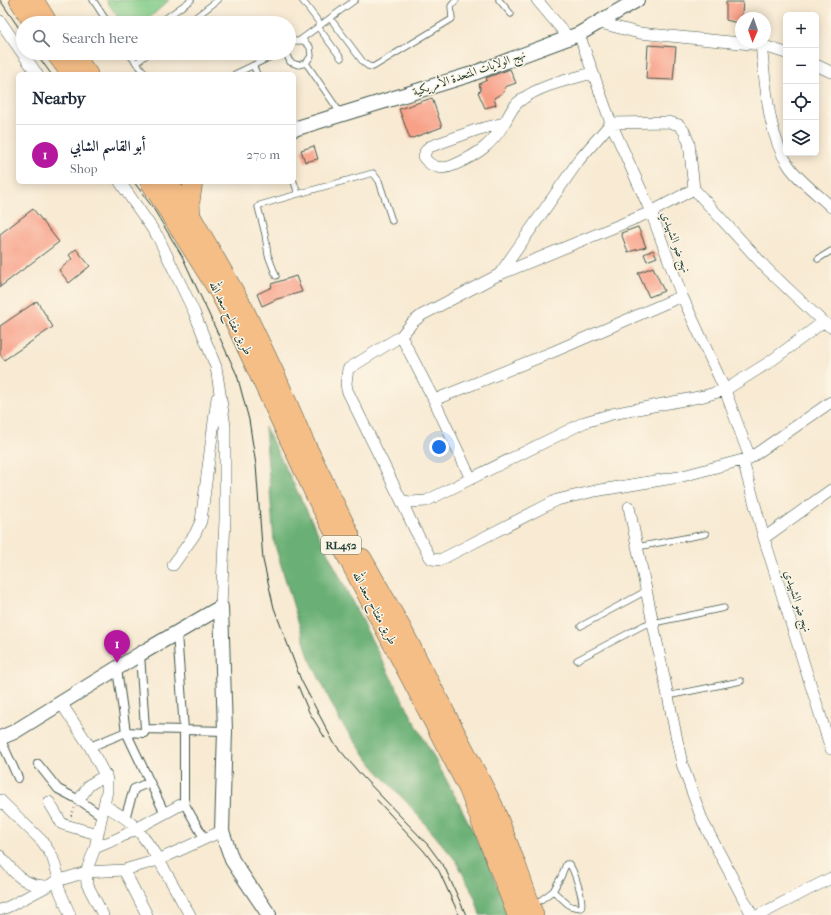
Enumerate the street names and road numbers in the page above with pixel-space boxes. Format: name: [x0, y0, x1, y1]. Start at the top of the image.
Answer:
street label: نهج الولايات المتحدة الأمريكية: [410, 45, 529, 103]
street label: نهج ضو الشهيدي: [655, 209, 694, 276]
street label: طريق مفتاح سعد الله: [203, 277, 258, 359]
road number: RL452: [321, 536, 361, 554]
street label: طريق مفتاح سعد الله: [346, 568, 403, 649]
street label: نهج ضو الشهيدي: [778, 568, 815, 635]

